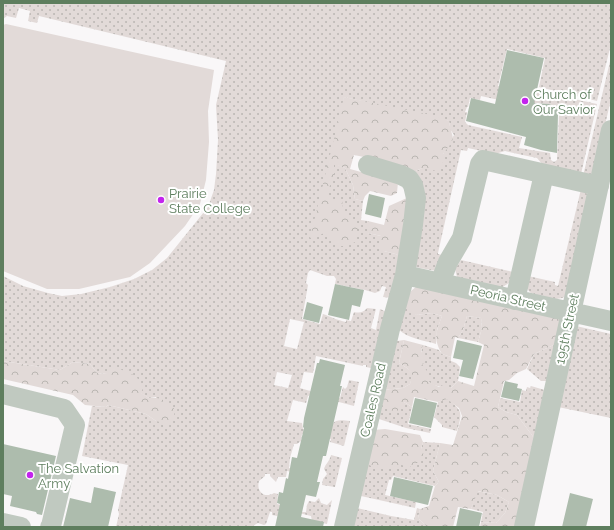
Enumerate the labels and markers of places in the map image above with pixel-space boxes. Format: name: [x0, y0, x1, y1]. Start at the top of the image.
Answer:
place label: Church of Our Savior: [533, 87, 595, 117]
marker: Church of Our Savior: [520, 96, 530, 106]
place label: Prairie State College: [169, 186, 251, 216]
marker: Prairie State College: [156, 195, 166, 205]
place label: The Salvation Army: [38, 461, 119, 491]
marker: The Salvation Army: [25, 470, 35, 480]

